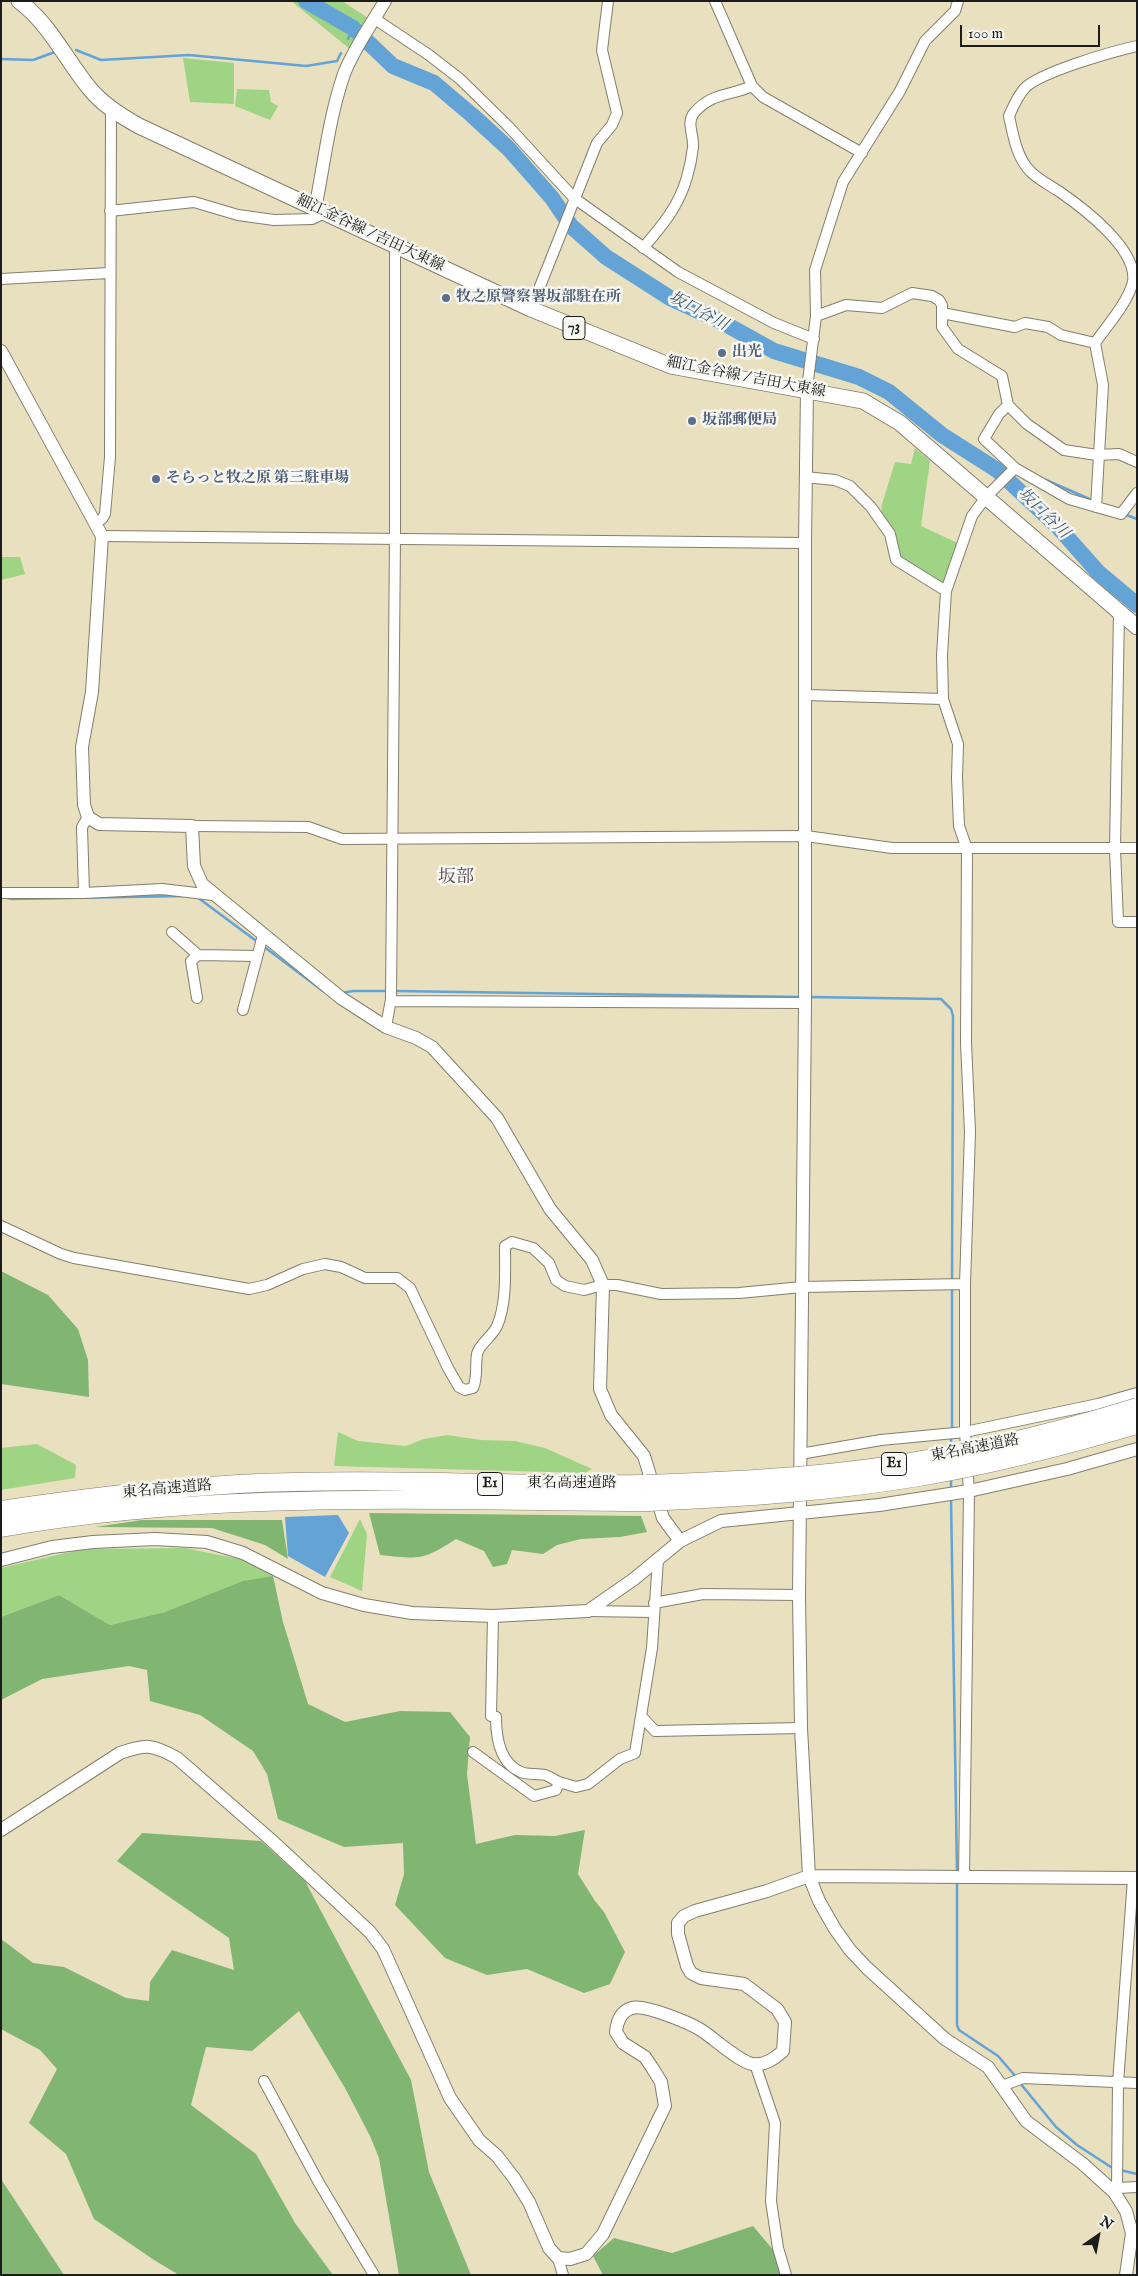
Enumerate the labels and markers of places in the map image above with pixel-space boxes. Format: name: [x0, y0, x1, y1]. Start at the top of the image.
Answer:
place label: 牧之原警察署坂部駐在所: [456, 289, 621, 307]
marker: 牧之原警察署坂部駐在所: [440, 292, 452, 304]
place label: 出光: [732, 344, 762, 362]
marker: 出光: [716, 347, 728, 359]
place label: 坂部郵便局: [702, 412, 777, 430]
marker: 坂部郵便局: [686, 415, 698, 427]
place label: そらっと牧之原 第三駐車場: [166, 470, 349, 488]
marker: そらっと牧之原 第三駐車場: [150, 473, 162, 485]

